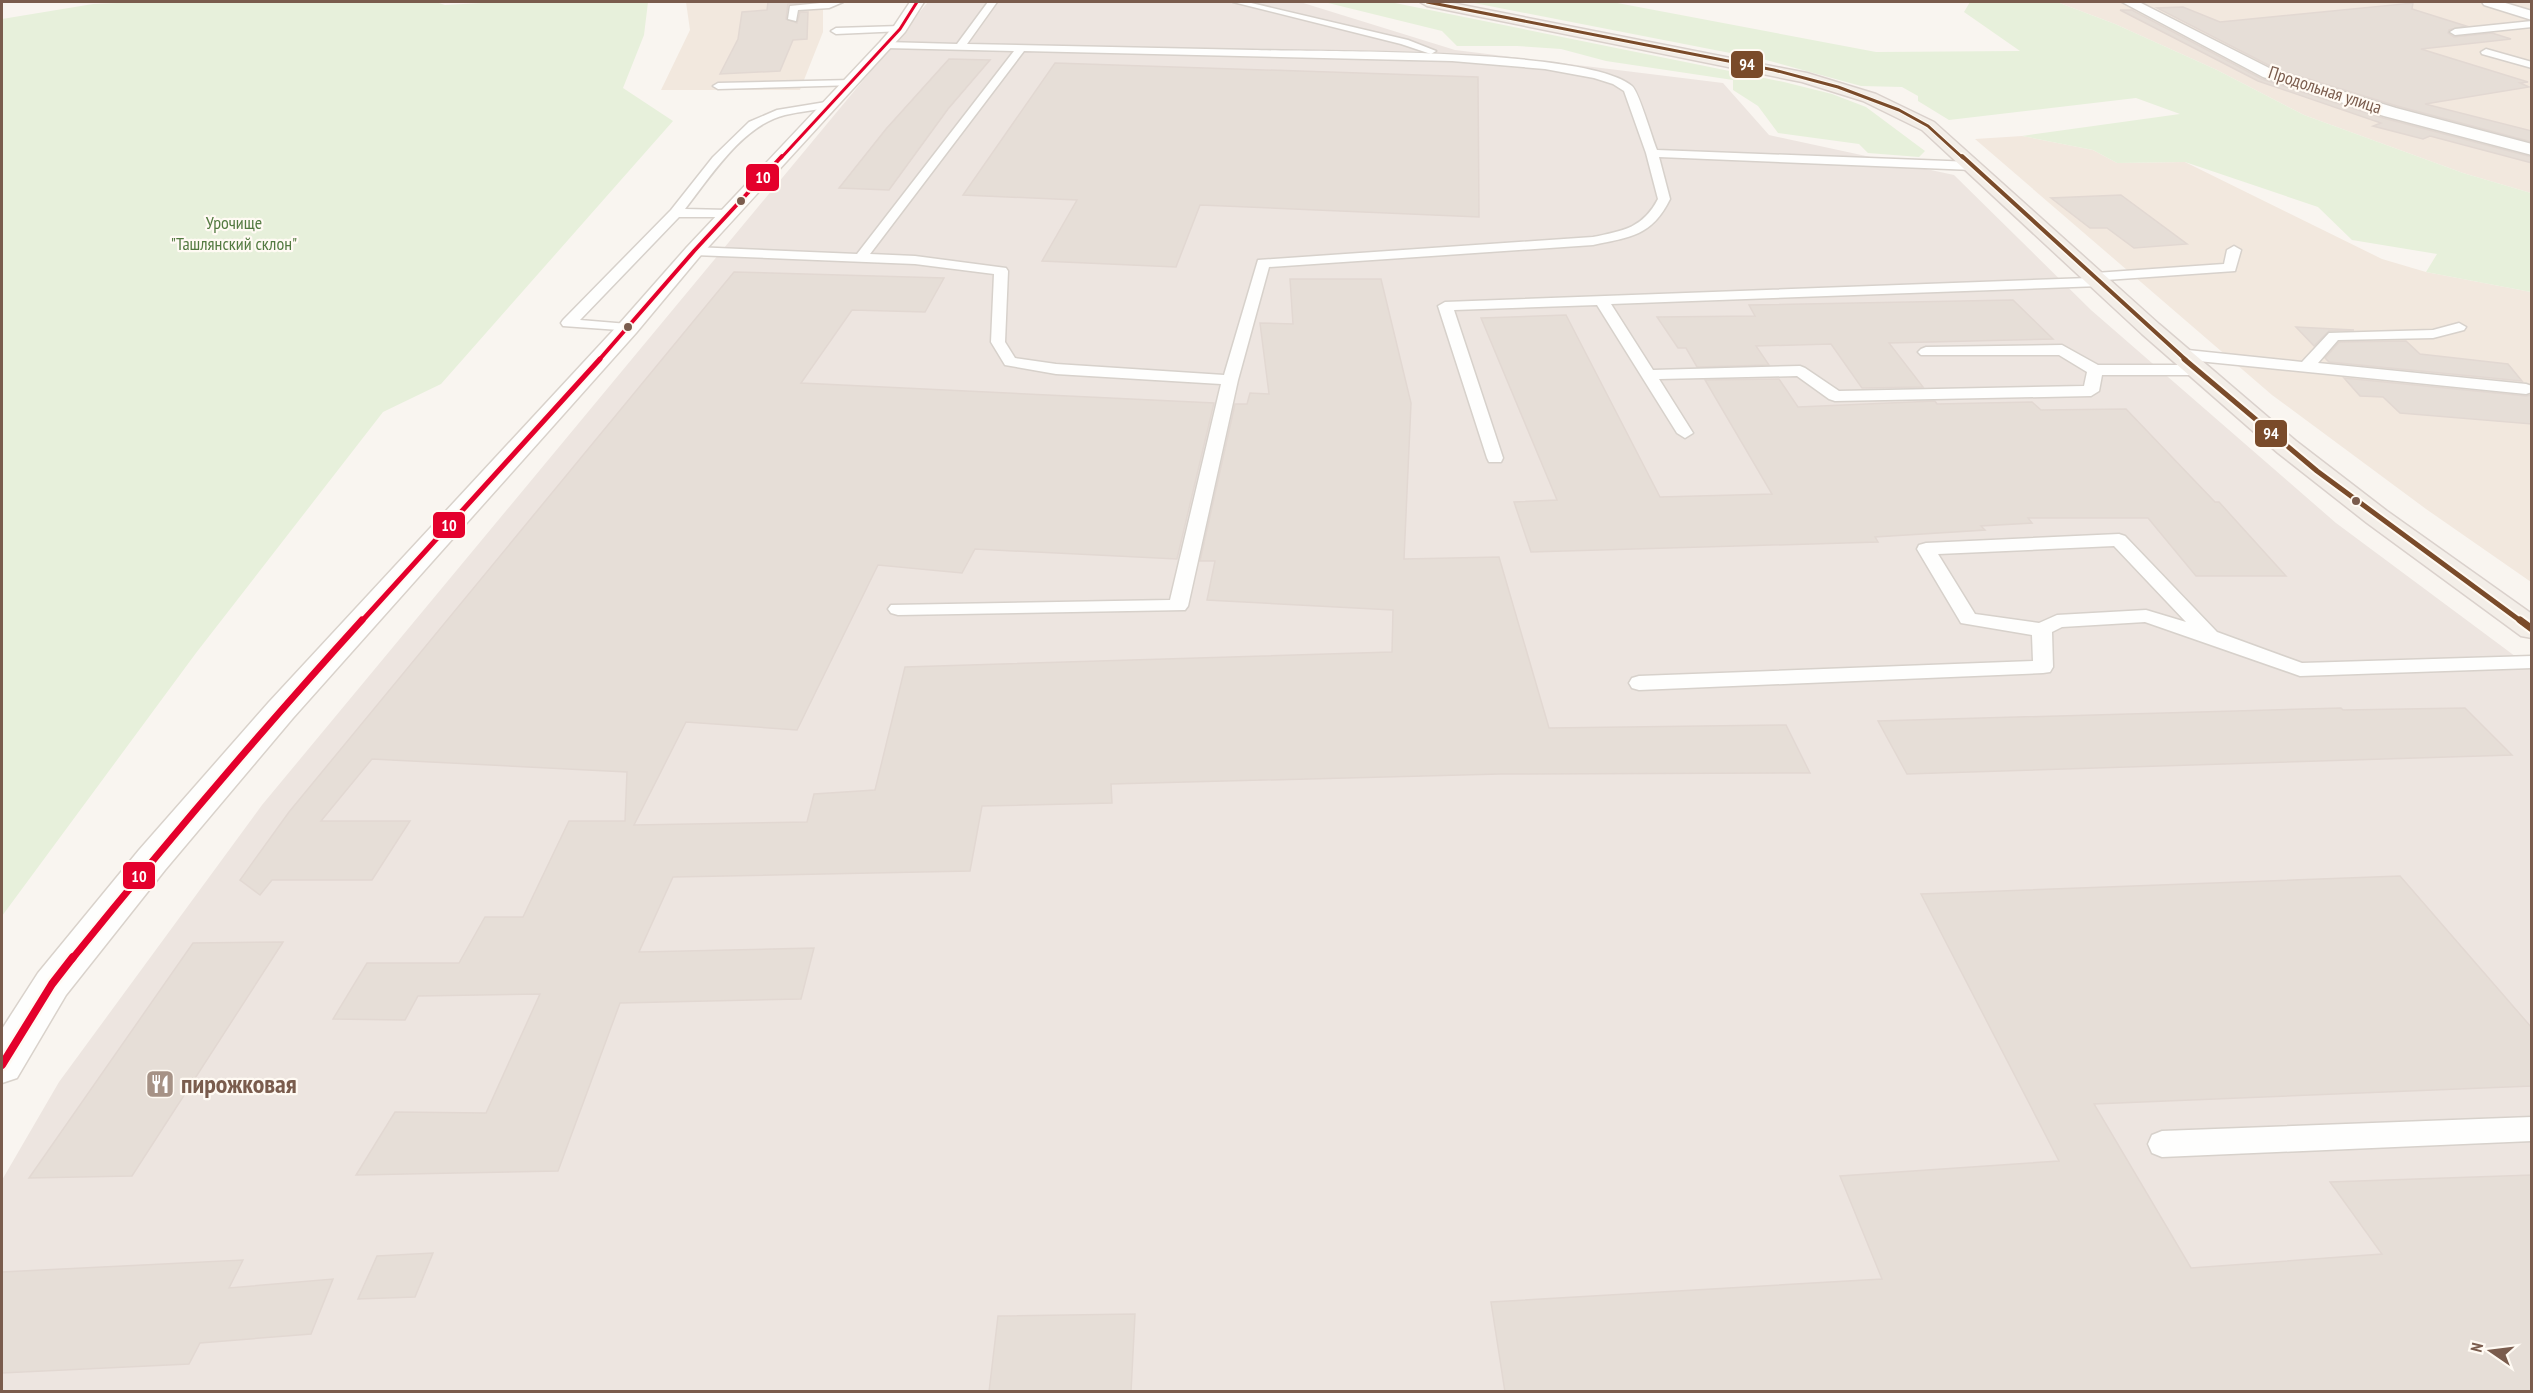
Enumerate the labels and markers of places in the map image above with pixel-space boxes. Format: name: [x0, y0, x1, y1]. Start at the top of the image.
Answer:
unlabelled marker: [735, 195, 747, 207]
unlabelled marker: [622, 321, 634, 333]
unlabelled marker: [2350, 495, 2362, 507]
place label: пирожковая: [181, 1067, 297, 1100]
restaurant icon: пирожковая: [144, 1068, 176, 1100]

